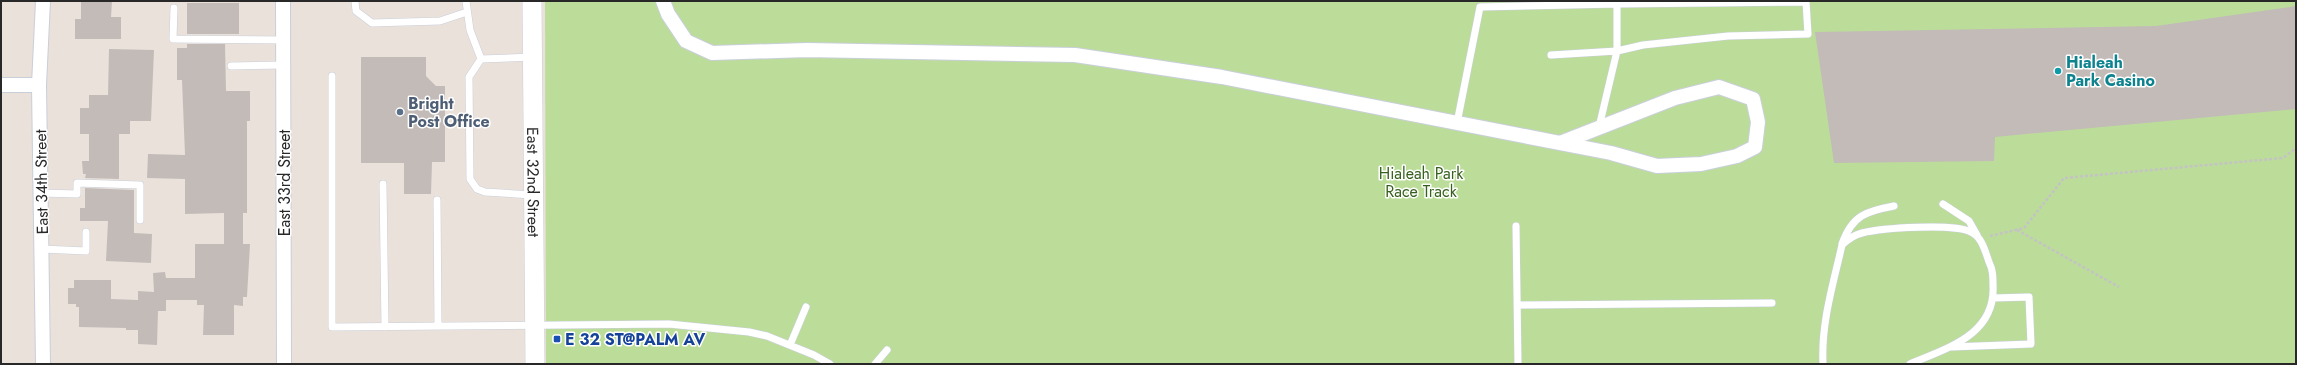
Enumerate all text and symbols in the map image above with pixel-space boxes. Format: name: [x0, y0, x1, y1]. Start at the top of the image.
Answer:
place label: Hialeah Park Casino: [2066, 51, 2155, 92]
marker: Hialeah Park Casino: [2053, 66, 2063, 76]
place label: Bright Post Office: [408, 92, 490, 133]
marker: Bright Post Office: [395, 107, 405, 117]
street label: East 32nd Street: [521, 127, 545, 237]
street label: East 34th Street: [29, 129, 54, 235]
street label: East 33rd Street: [273, 130, 296, 236]
park label: Hialeah Park Race Track: [1379, 162, 1464, 203]
place label: E 32 ST@PALM AV: [565, 328, 705, 351]
marker: E 32 ST@PALM AV: [552, 334, 562, 344]

